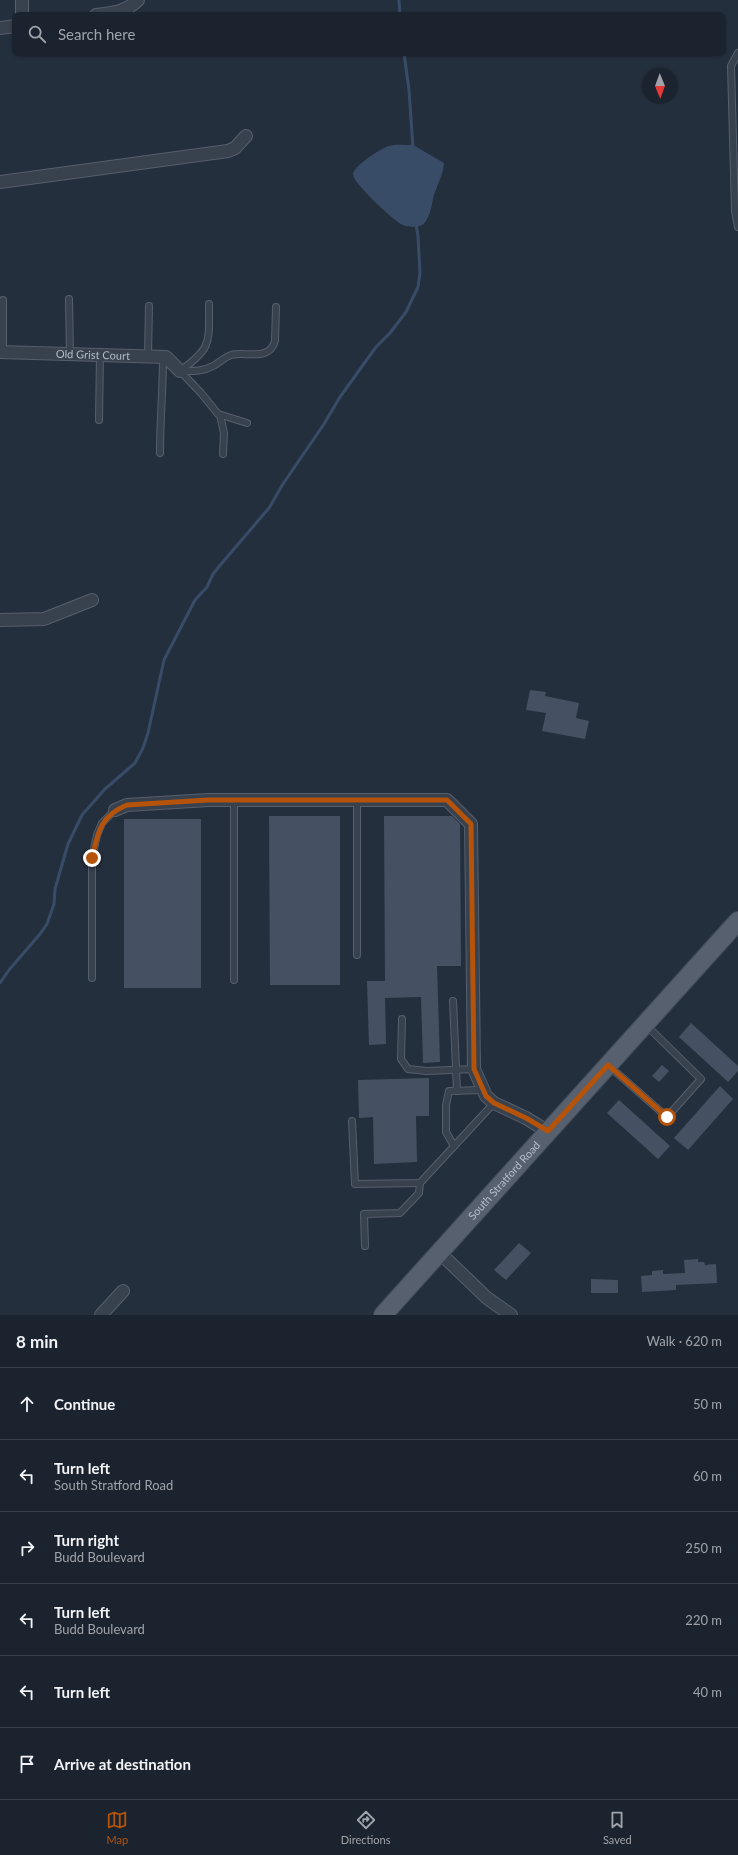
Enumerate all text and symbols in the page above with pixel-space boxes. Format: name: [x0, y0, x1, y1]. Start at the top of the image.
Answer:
search box: [12, 12, 726, 56]
icon: search: [26, 23, 48, 45]
text: Search here: [58, 25, 135, 43]
north arrow: [642, 68, 678, 104]
street label: Old Grist Court: [56, 347, 130, 362]
route end: [83, 849, 101, 867]
route start: [658, 1108, 676, 1126]
street label: South Stratford Road: [465, 1138, 542, 1222]
text: 8 min: [16, 1331, 58, 1352]
text: Walk · 620 m: [646, 1333, 722, 1349]
icon: ahead: [16, 1393, 38, 1415]
text: Continue: [54, 1395, 115, 1413]
text: 50 m: [693, 1396, 722, 1412]
text: Turn left: [54, 1459, 110, 1477]
icon: left: [16, 1465, 38, 1487]
text: 60 m: [693, 1468, 722, 1484]
text: South Stratford Road: [54, 1477, 173, 1493]
text: Turn right: [54, 1531, 119, 1549]
icon: right: [16, 1537, 38, 1559]
text: 250 m: [685, 1540, 722, 1556]
text: Budd Boulevard: [54, 1549, 145, 1565]
text: Turn left: [54, 1603, 110, 1621]
icon: left: [16, 1609, 38, 1631]
text: 220 m: [685, 1612, 722, 1628]
text: Budd Boulevard: [54, 1621, 145, 1637]
icon: left: [16, 1681, 38, 1703]
text: Turn left: [54, 1683, 110, 1701]
text: 40 m: [693, 1684, 722, 1700]
icon: arrive: [16, 1753, 38, 1775]
text: Arrive at destination: [54, 1755, 191, 1773]
tab: Map: [106, 1809, 128, 1846]
tab: Directions: [341, 1809, 390, 1846]
tab: Saved: [603, 1809, 632, 1846]

